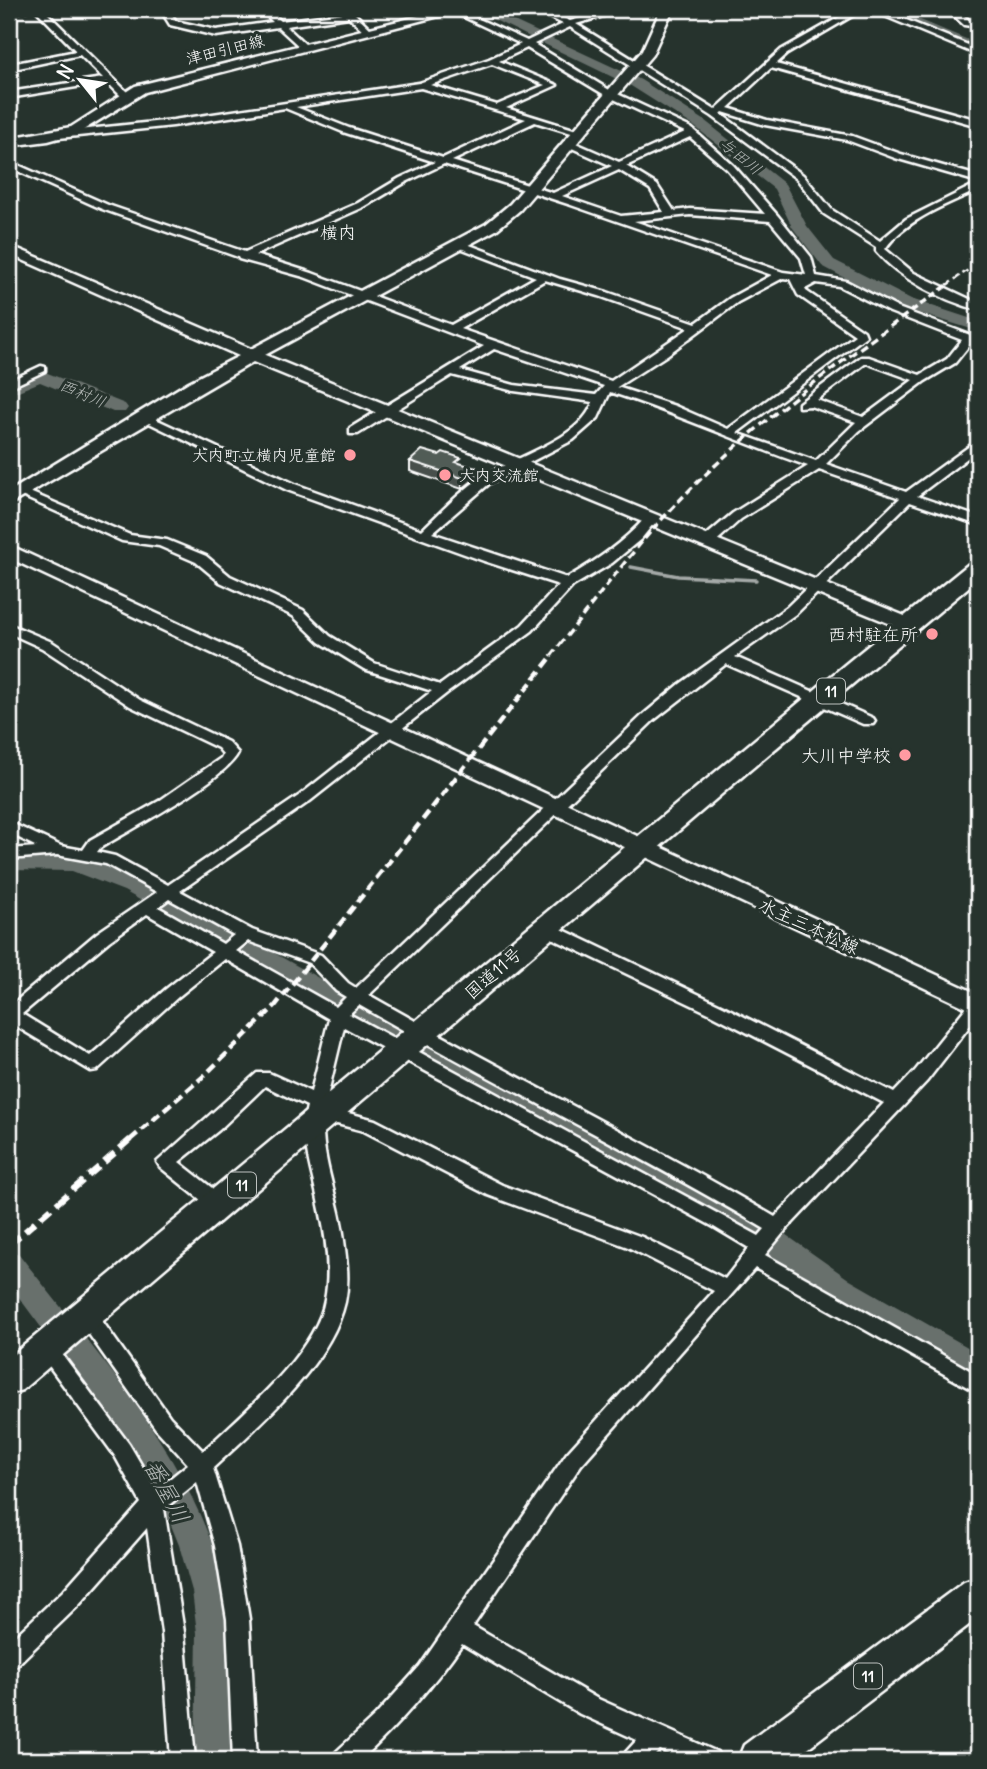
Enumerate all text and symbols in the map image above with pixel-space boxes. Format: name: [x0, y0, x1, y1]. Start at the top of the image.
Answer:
street label: 津田引田線: [184, 30, 266, 68]
north arrow: [46, 46, 116, 116]
text: N: [52, 60, 79, 83]
water label: 与田川: [716, 133, 766, 179]
district label: 横内: [320, 221, 356, 244]
water label: 西村川: [57, 374, 109, 412]
place label: 大内町立横内児童館: [192, 445, 336, 465]
marker: 大内町立横内児童館: [342, 447, 358, 463]
place label: 大内交流館: [459, 465, 539, 485]
marker: 大内交流館: [437, 467, 453, 483]
place label: 西村駐在所: [828, 623, 918, 646]
marker: 西村駐在所: [924, 626, 940, 642]
road number: 11: [817, 678, 845, 704]
place label: 大川中学校: [801, 744, 891, 767]
marker: 大川中学校: [897, 747, 913, 763]
street label: 水主三本松線: [755, 893, 863, 959]
street label: 国道11号: [460, 942, 526, 1004]
road number: 11: [228, 1172, 256, 1198]
water label: 番屋川: [138, 1454, 196, 1528]
road number: 11: [854, 1664, 882, 1688]

